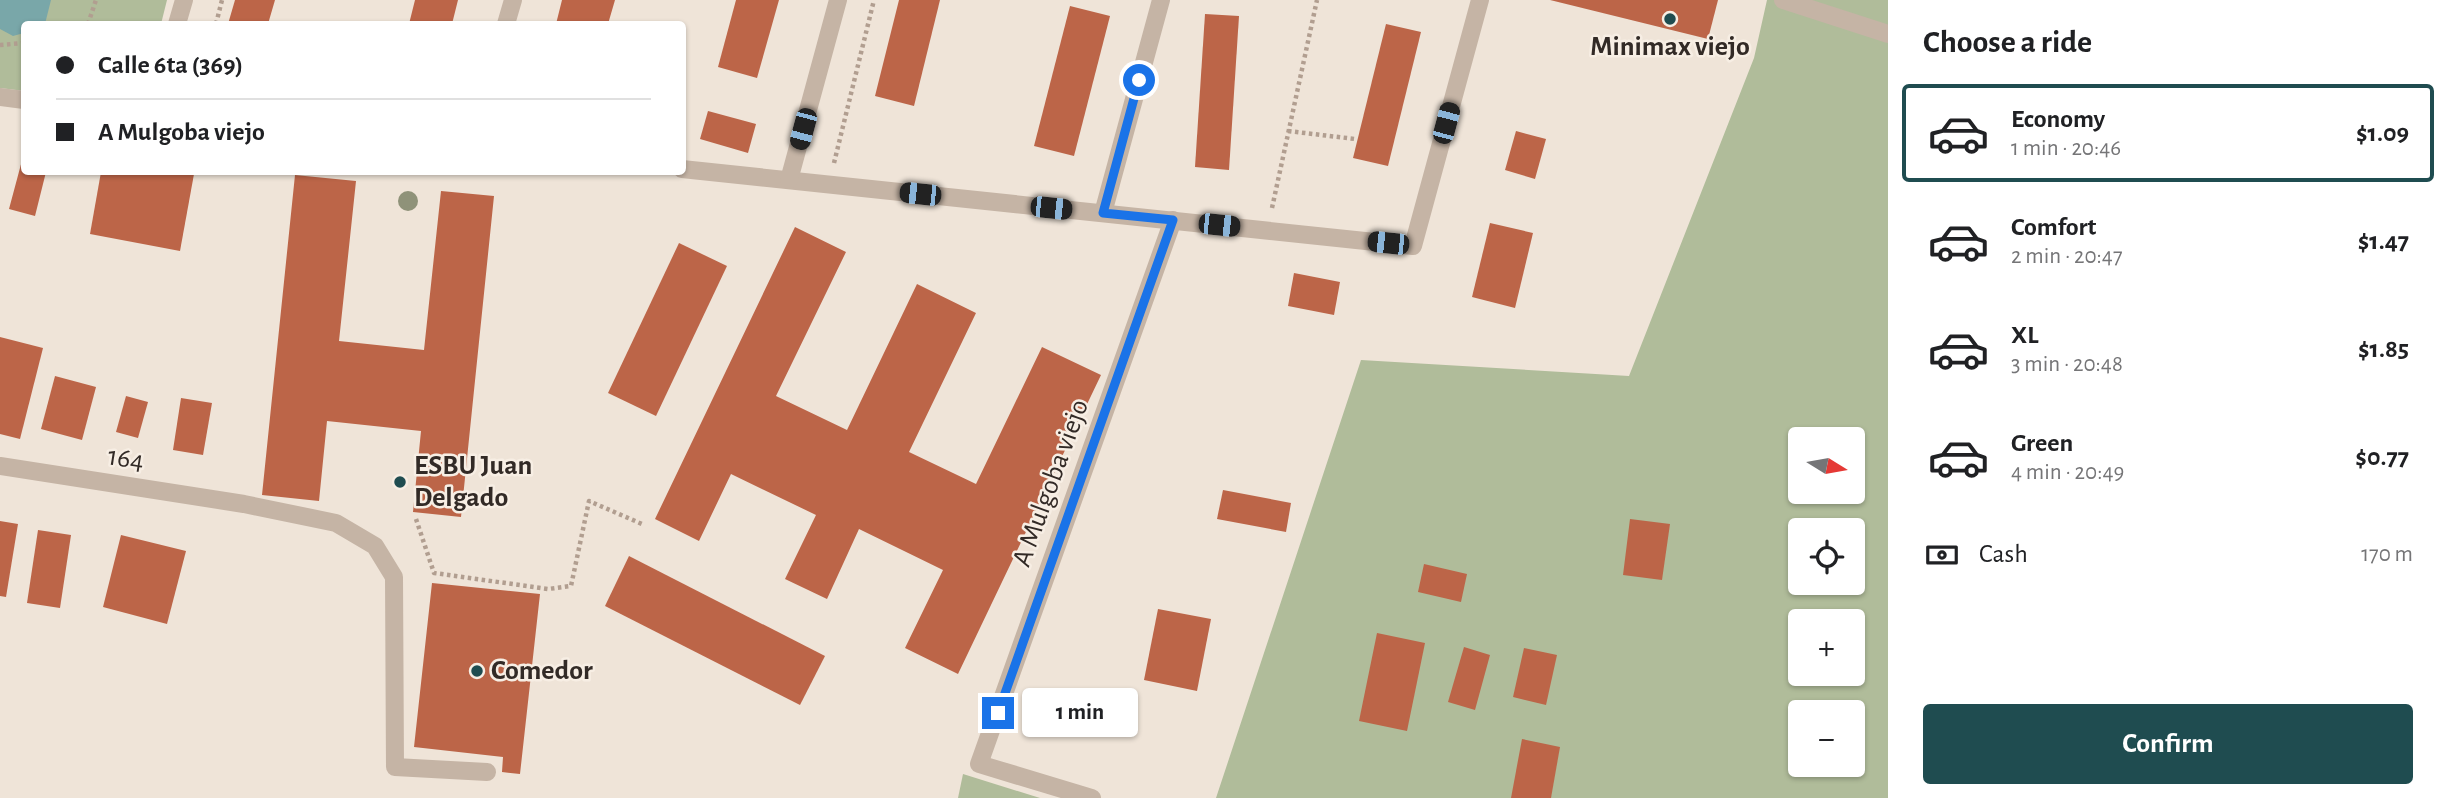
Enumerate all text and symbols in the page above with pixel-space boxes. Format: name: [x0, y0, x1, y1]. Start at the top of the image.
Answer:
marker: Minimax viejo: [1662, 11, 1678, 27]
text: Choose a ride: [1923, 26, 2092, 58]
place label: Minimax viejo: [1590, 33, 1750, 61]
text: Calle 6ta (369): [98, 52, 243, 78]
route start: [1123, 64, 1155, 96]
car: [1431, 100, 1462, 146]
icon: car: [1927, 102, 1990, 165]
car: [788, 106, 819, 152]
text: Economy: [2011, 106, 2105, 132]
text: A Mulgoba viejo: [98, 119, 265, 145]
text: $1.09: [2356, 120, 2409, 146]
text: 1 min · 20:46: [2011, 137, 2121, 160]
car: [899, 181, 942, 207]
car: [1030, 195, 1073, 221]
icon: car: [1927, 210, 1990, 273]
car: [1198, 212, 1241, 238]
text: Comfort: [2011, 214, 2096, 240]
text: $1.47: [2358, 228, 2409, 254]
car: [1367, 230, 1410, 256]
text: 2 min · 20:47: [2011, 245, 2122, 268]
icon: car: [1927, 318, 1990, 381]
text: XL: [2011, 322, 2038, 348]
text: $1.85: [2358, 336, 2409, 362]
text: 3 min · 20:48: [2011, 353, 2123, 376]
street label: A Mulgoba viejo: [1008, 396, 1094, 570]
icon: car: [1927, 426, 1990, 489]
north arrow: [1788, 427, 1866, 504]
map controls: [1788, 427, 1865, 777]
text: Green: [2011, 430, 2073, 456]
street label: 164: [106, 442, 146, 476]
text: $0.77: [2355, 444, 2409, 470]
place label: ESBU Juan Delgado: [414, 452, 532, 512]
text: 4 min · 20:49: [2011, 461, 2124, 484]
marker: ESBU Juan Delgado: [392, 474, 408, 490]
button: locate: [1788, 518, 1865, 595]
icon: cash: [1923, 536, 1961, 574]
text: Cash: [1979, 541, 2028, 567]
text: 170 m: [2361, 543, 2413, 566]
button: +: [1788, 609, 1865, 686]
place label: Comedor: [491, 657, 593, 685]
marker: Comedor: [469, 663, 485, 679]
callout: 1 min: [1023, 688, 1138, 738]
route end: [982, 697, 1014, 729]
button: −: [1788, 700, 1865, 777]
text: 1 min: [1056, 701, 1104, 724]
button: Confirm: [1923, 704, 2413, 784]

